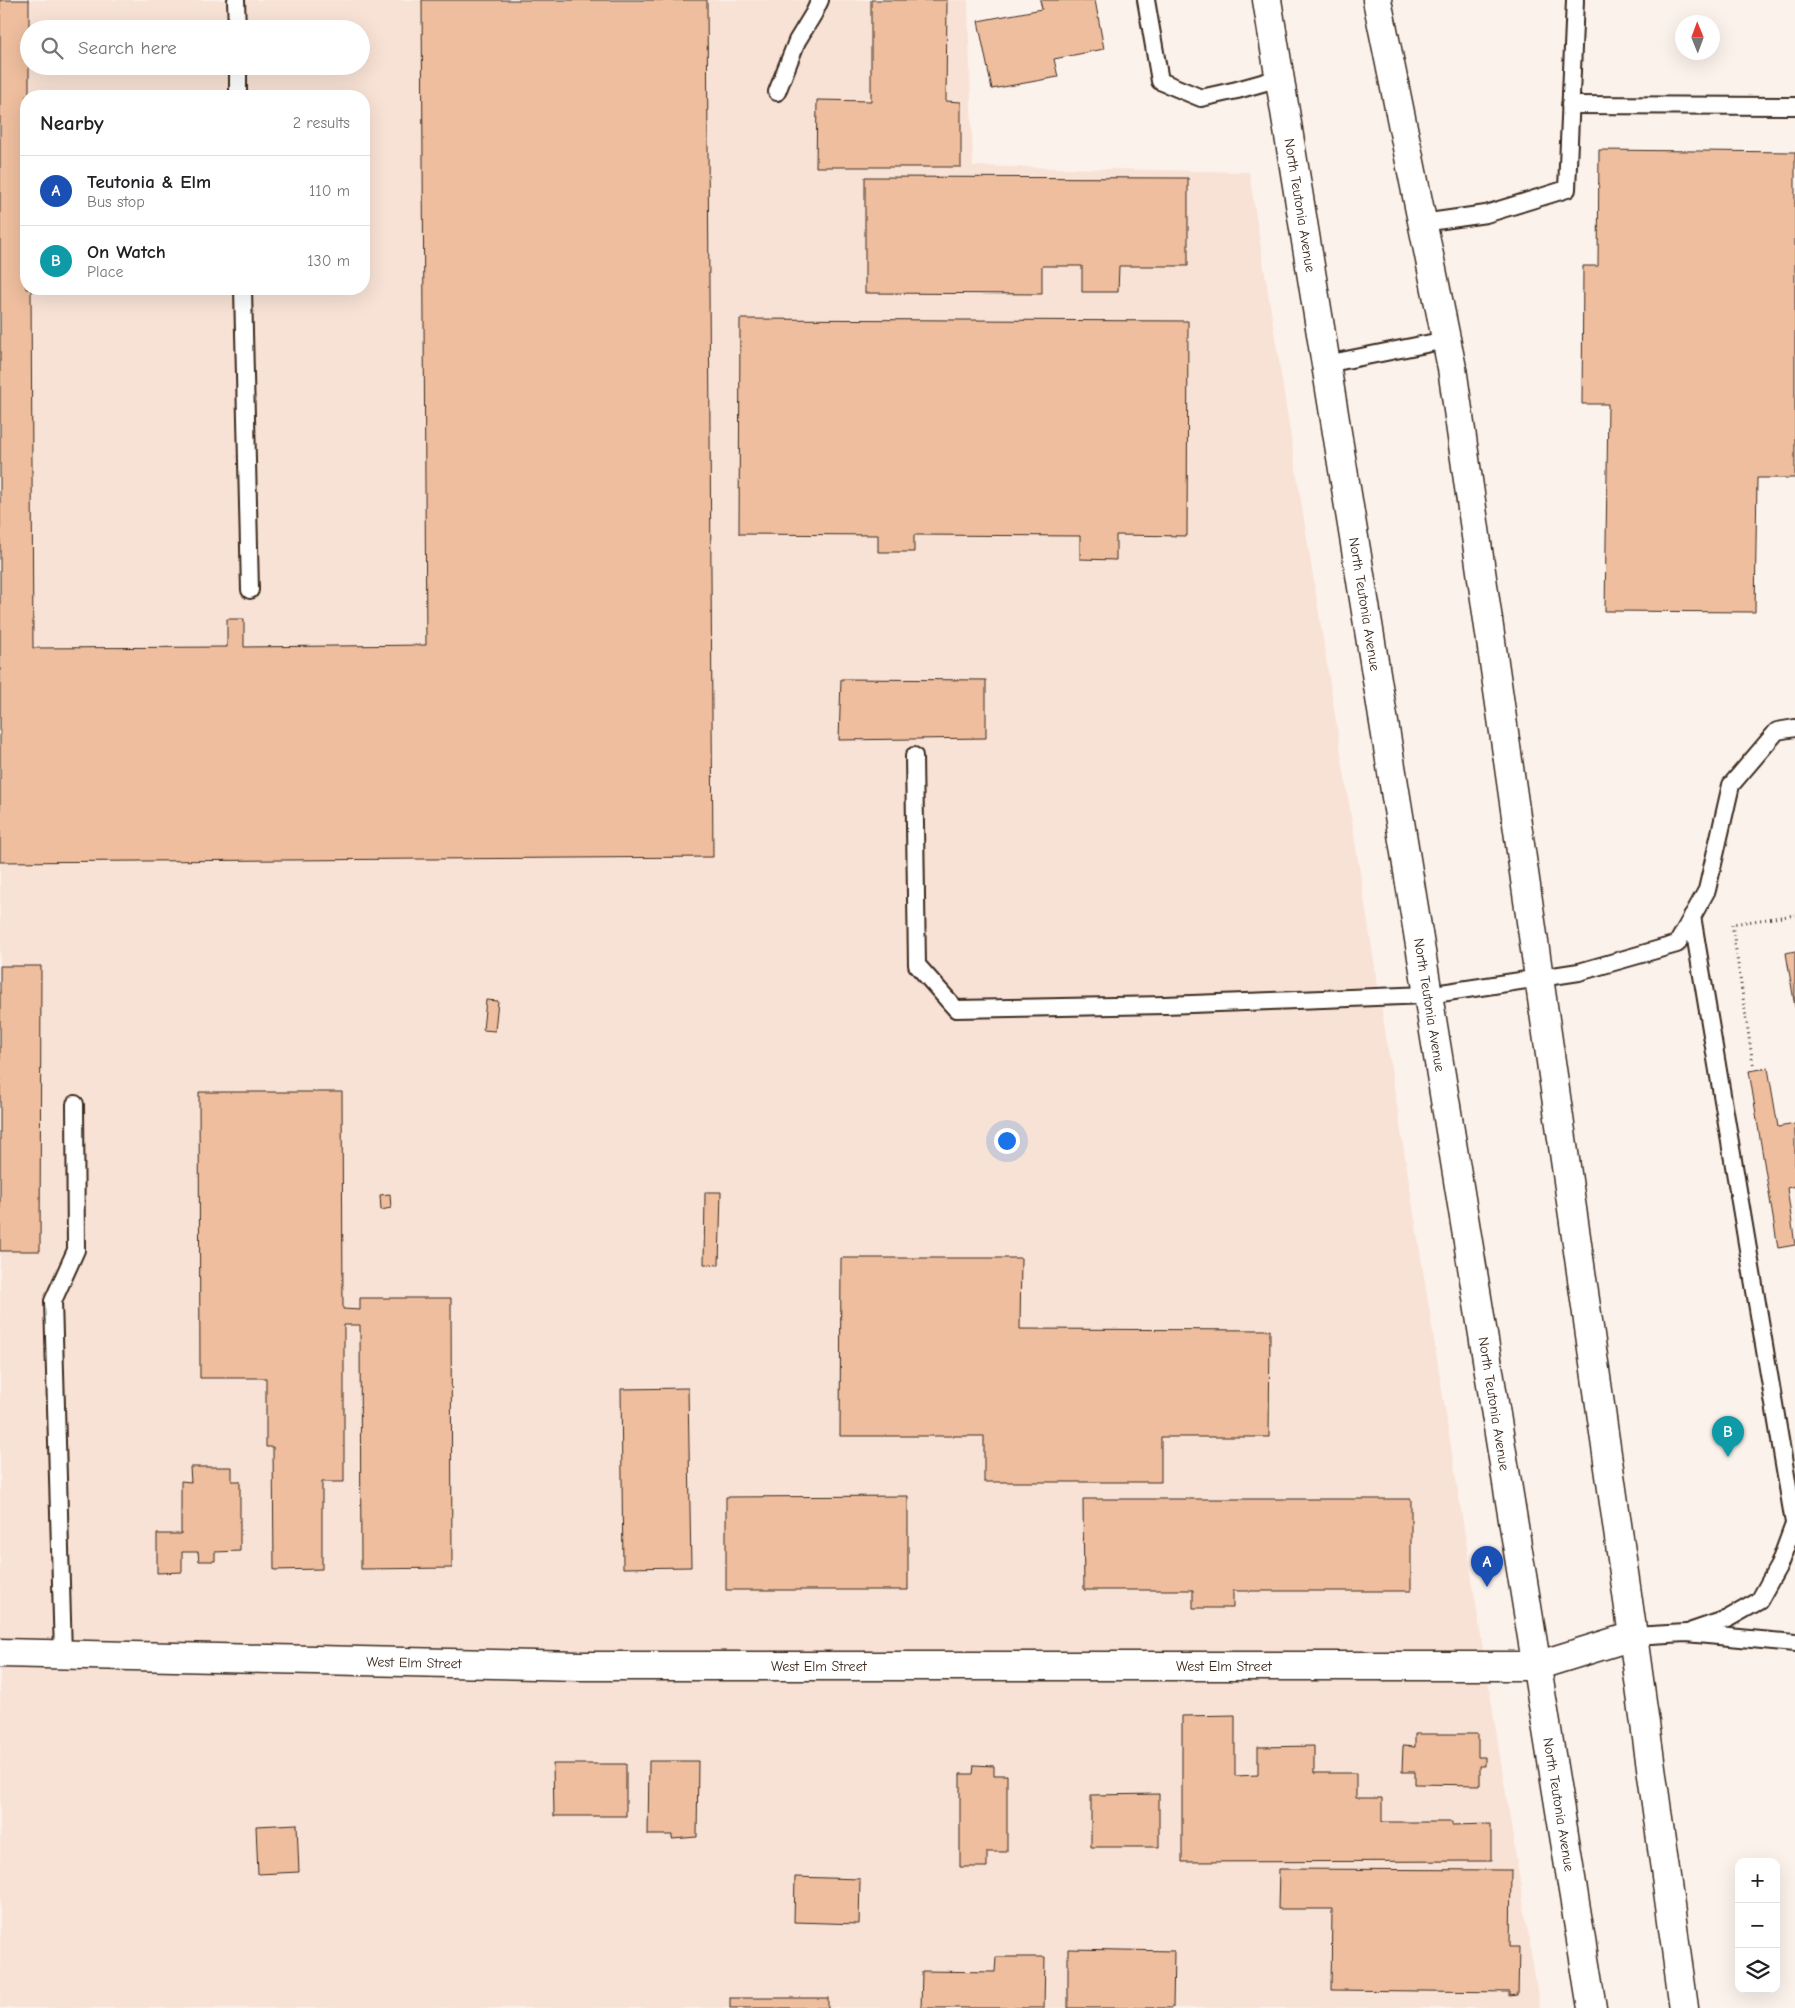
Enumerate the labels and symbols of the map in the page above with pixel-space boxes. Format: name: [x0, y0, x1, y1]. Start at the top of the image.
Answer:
north arrow: [1675, 15, 1720, 60]
street label: North Teutonia Avenue: [1281, 137, 1319, 274]
street label: North Teutonia Avenue: [1345, 536, 1383, 672]
street label: North Teutonia Avenue: [1410, 937, 1448, 1073]
your location: [994, 1128, 1020, 1154]
street label: North Teutonia Avenue: [1475, 1336, 1513, 1472]
pin: B: [1712, 1416, 1744, 1457]
pin: A: [1471, 1546, 1503, 1587]
street label: West Elm Street: [366, 1653, 463, 1672]
street label: West Elm Street: [771, 1658, 868, 1675]
street label: West Elm Street: [1176, 1658, 1273, 1675]
street label: North Teutonia Avenue: [1539, 1736, 1578, 1873]

